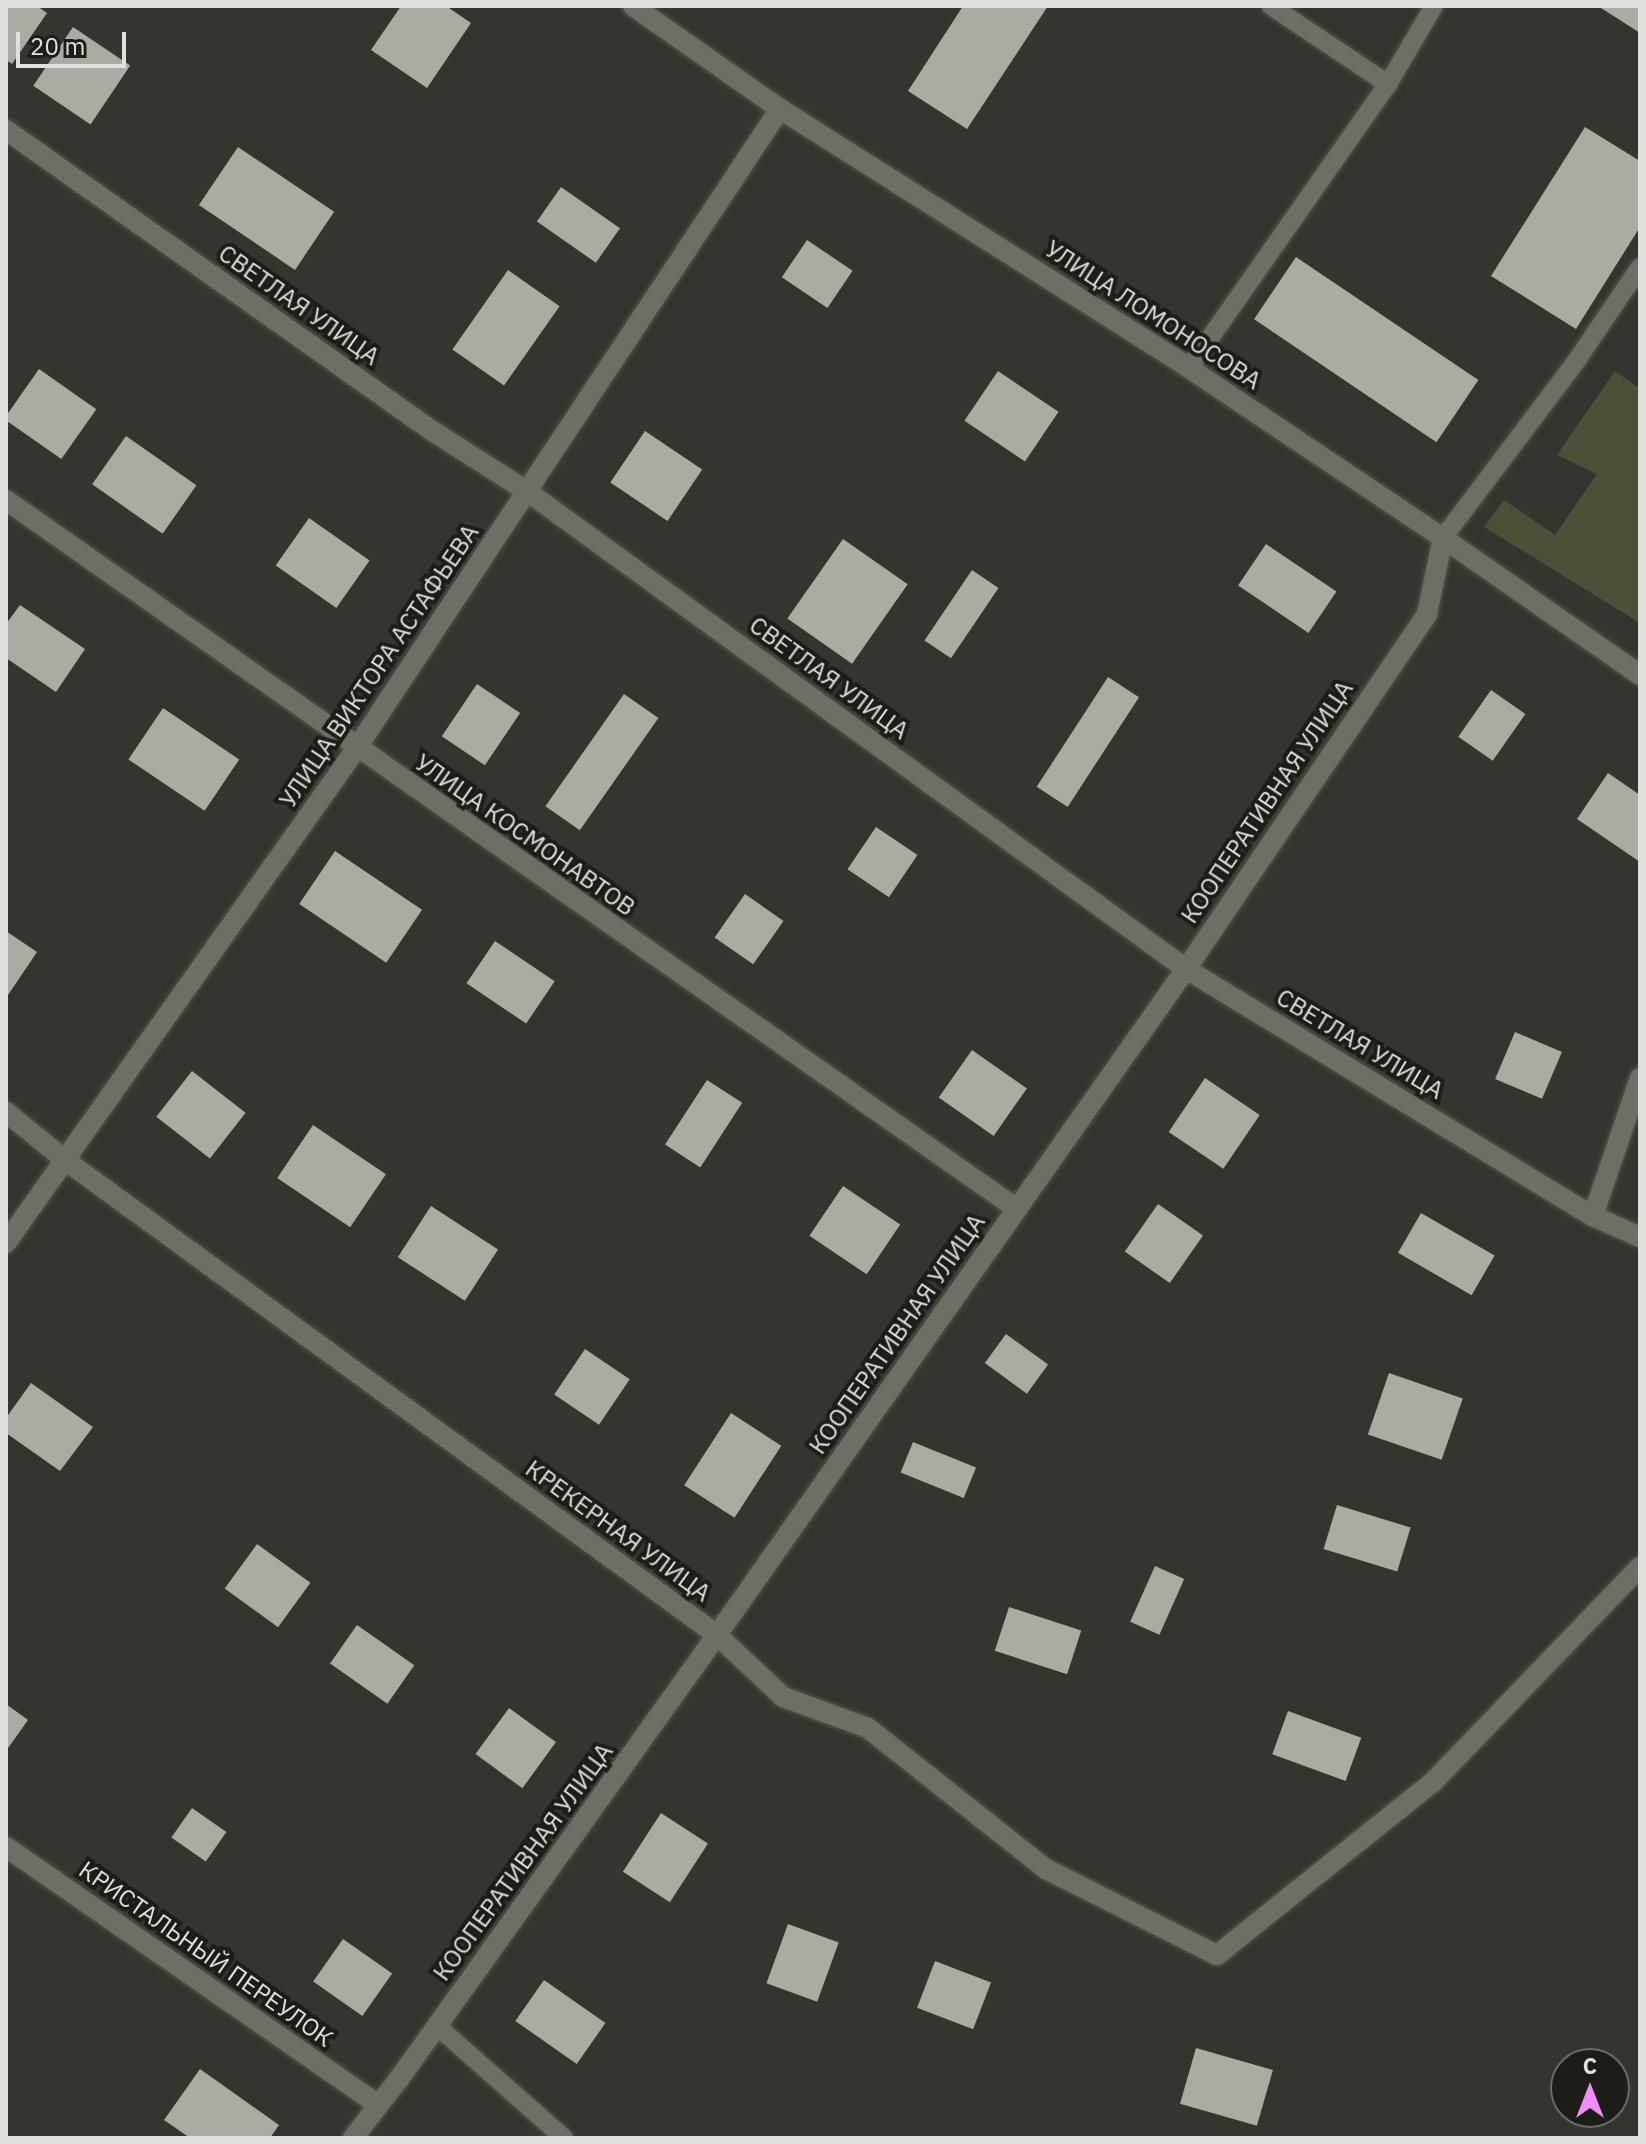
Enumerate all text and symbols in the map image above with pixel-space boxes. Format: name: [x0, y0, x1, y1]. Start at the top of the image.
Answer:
scale bar: [20, 16, 130, 66]
text: 20 m: [30, 30, 85, 62]
street label: УЛИЦА ЛОМОНОСОВА: [1040, 234, 1266, 396]
street label: СВЕТЛАЯ УЛИЦА: [213, 239, 385, 371]
street label: УЛИЦА ВИКТОРА АСТАФЬЕВА: [273, 519, 485, 813]
street label: СВЕТЛАЯ УЛИЦА: [744, 611, 914, 745]
street label: КООПЕРАТИВНАЯ УЛИЦА: [1175, 675, 1359, 929]
street label: УЛИЦА КОСМОНАВТОВ: [409, 748, 641, 922]
street label: СВЕТЛАЯ УЛИЦА: [1271, 983, 1449, 1105]
street label: КООПЕРАТИВНАЯ УЛИЦА: [803, 1208, 991, 1460]
street label: КРЕКЕРНАЯ УЛИЦА: [520, 1454, 716, 1608]
street label: КООПЕРАТИВНАЯ УЛИЦА: [427, 1738, 619, 1986]
street label: КРИСТАЛЬНЫЙ ПЕРЕУЛОК: [73, 1855, 339, 2053]
north arrow: [1550, 2048, 1630, 2128]
text: С: [1583, 2051, 1597, 2080]

